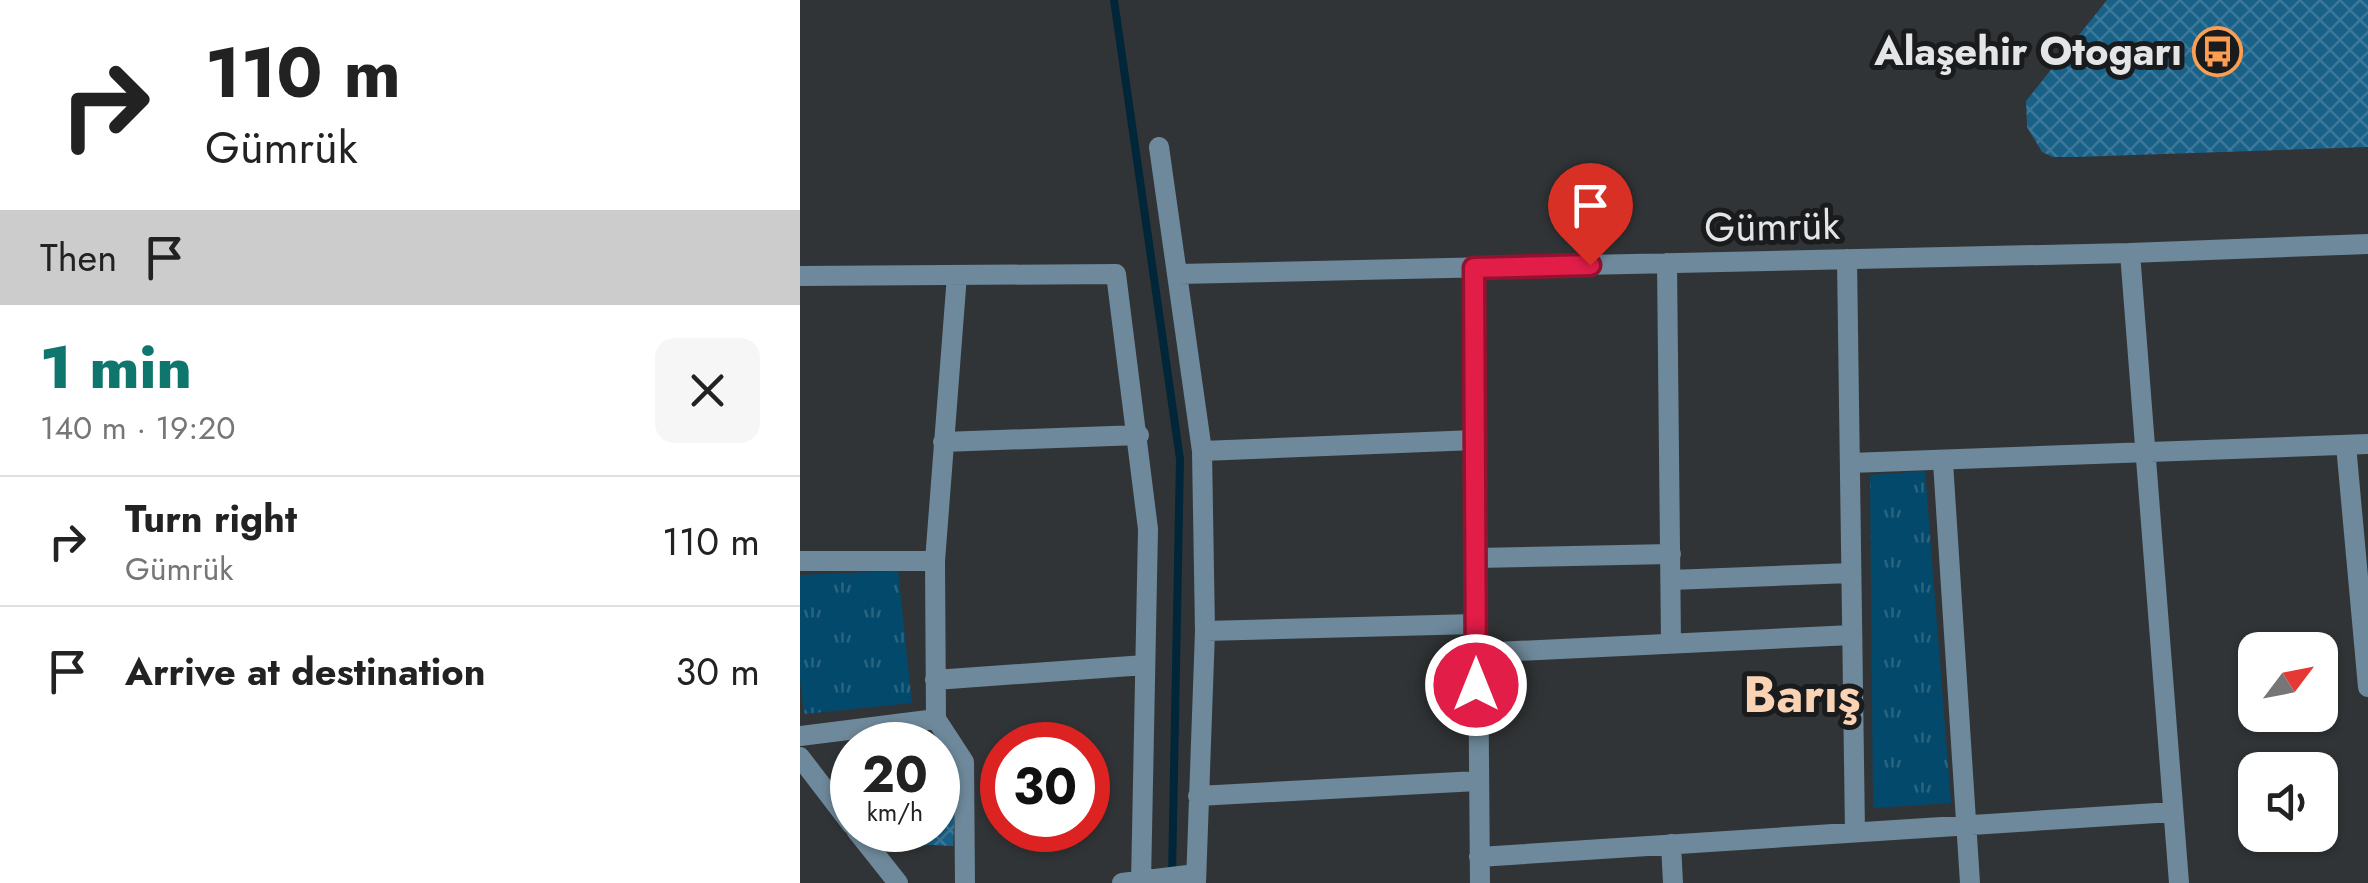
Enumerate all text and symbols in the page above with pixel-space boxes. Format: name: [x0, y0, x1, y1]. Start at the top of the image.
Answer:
text: 110 m: [205, 22, 401, 123]
place label: Alaşehir Otogarı: [1873, 22, 2182, 80]
bus stop icon: Alaşehir Otogarı: [2191, 25, 2243, 77]
icon: right: [40, 40, 170, 170]
text: Gümrük: [205, 115, 357, 180]
pin: [1548, 163, 1633, 266]
icon: arrive: [1563, 178, 1618, 233]
street label: Gümrük: [1704, 196, 1841, 256]
text: Then: [40, 230, 117, 285]
icon: arrive: [137, 230, 192, 285]
text: 1 min: [40, 324, 192, 411]
button: close: [655, 338, 760, 443]
text: 140 m · 19:20: [40, 405, 235, 451]
text: Turn right: [125, 491, 297, 546]
icon: right: [40, 514, 95, 569]
text: 110 m: [662, 514, 760, 569]
text: Gümrük: [125, 546, 233, 592]
north arrow: [2238, 632, 2338, 732]
map controls: [2238, 632, 2338, 852]
position arrow: [1424, 633, 1528, 737]
icon: arrive: [40, 644, 95, 699]
text: Arrive at destination: [125, 644, 486, 699]
text: 30 m: [675, 644, 760, 699]
district label: Barış: [1743, 658, 1861, 731]
speed limit sign: 30: [980, 722, 1110, 852]
text: 20: [862, 738, 928, 811]
button: sound: [2238, 752, 2338, 852]
text: km/h: [867, 794, 923, 830]

